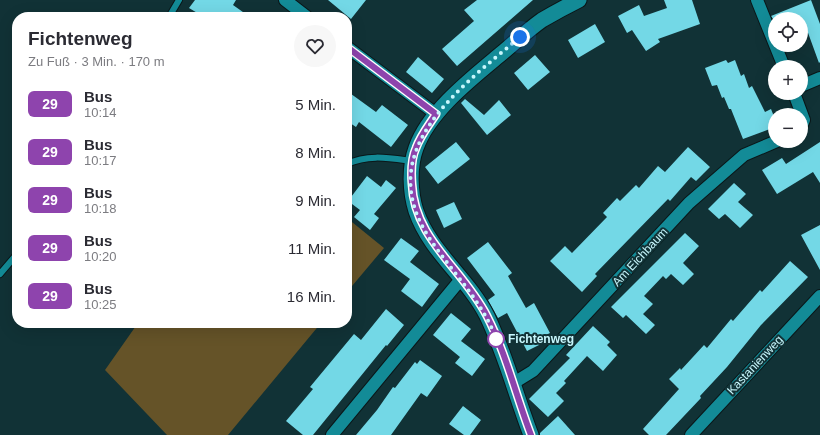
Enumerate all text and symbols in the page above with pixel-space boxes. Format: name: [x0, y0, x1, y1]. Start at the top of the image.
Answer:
map controls: [768, 12, 808, 148]
button: locate: [768, 12, 808, 52]
button: heart: [294, 25, 336, 67]
your location: [510, 27, 530, 47]
text: Fichtenweg: [28, 28, 133, 49]
text: Zu Fuß · 3 Min. · 170 m: [28, 54, 165, 69]
button: +: [768, 60, 808, 100]
text: Bus: [84, 88, 112, 105]
text: 29: [42, 96, 58, 112]
text: 5 Min.: [295, 96, 336, 113]
text: 10:14: [84, 105, 117, 120]
button: −: [768, 108, 808, 148]
text: Bus: [84, 136, 112, 153]
text: 29: [42, 144, 58, 160]
text: 8 Min.: [295, 144, 336, 161]
text: 10:17: [84, 153, 117, 168]
text: Bus: [84, 184, 112, 201]
text: 29: [42, 192, 58, 208]
text: 9 Min.: [295, 192, 336, 209]
text: 10:18: [84, 201, 117, 216]
street label: Am Eichbaum: [609, 225, 671, 289]
text: Bus: [84, 232, 112, 249]
text: 29: [42, 240, 58, 256]
text: 11 Min.: [288, 240, 336, 257]
text: 10:20: [84, 249, 117, 264]
text: Bus: [84, 280, 112, 297]
text: 29: [42, 288, 58, 304]
text: 16 Min.: [287, 288, 336, 305]
text: 10:25: [84, 297, 117, 312]
marker: Fichtenweg: [487, 330, 505, 348]
place label: Fichtenweg: [508, 332, 574, 346]
street label: Kastanienweg: [724, 333, 786, 397]

